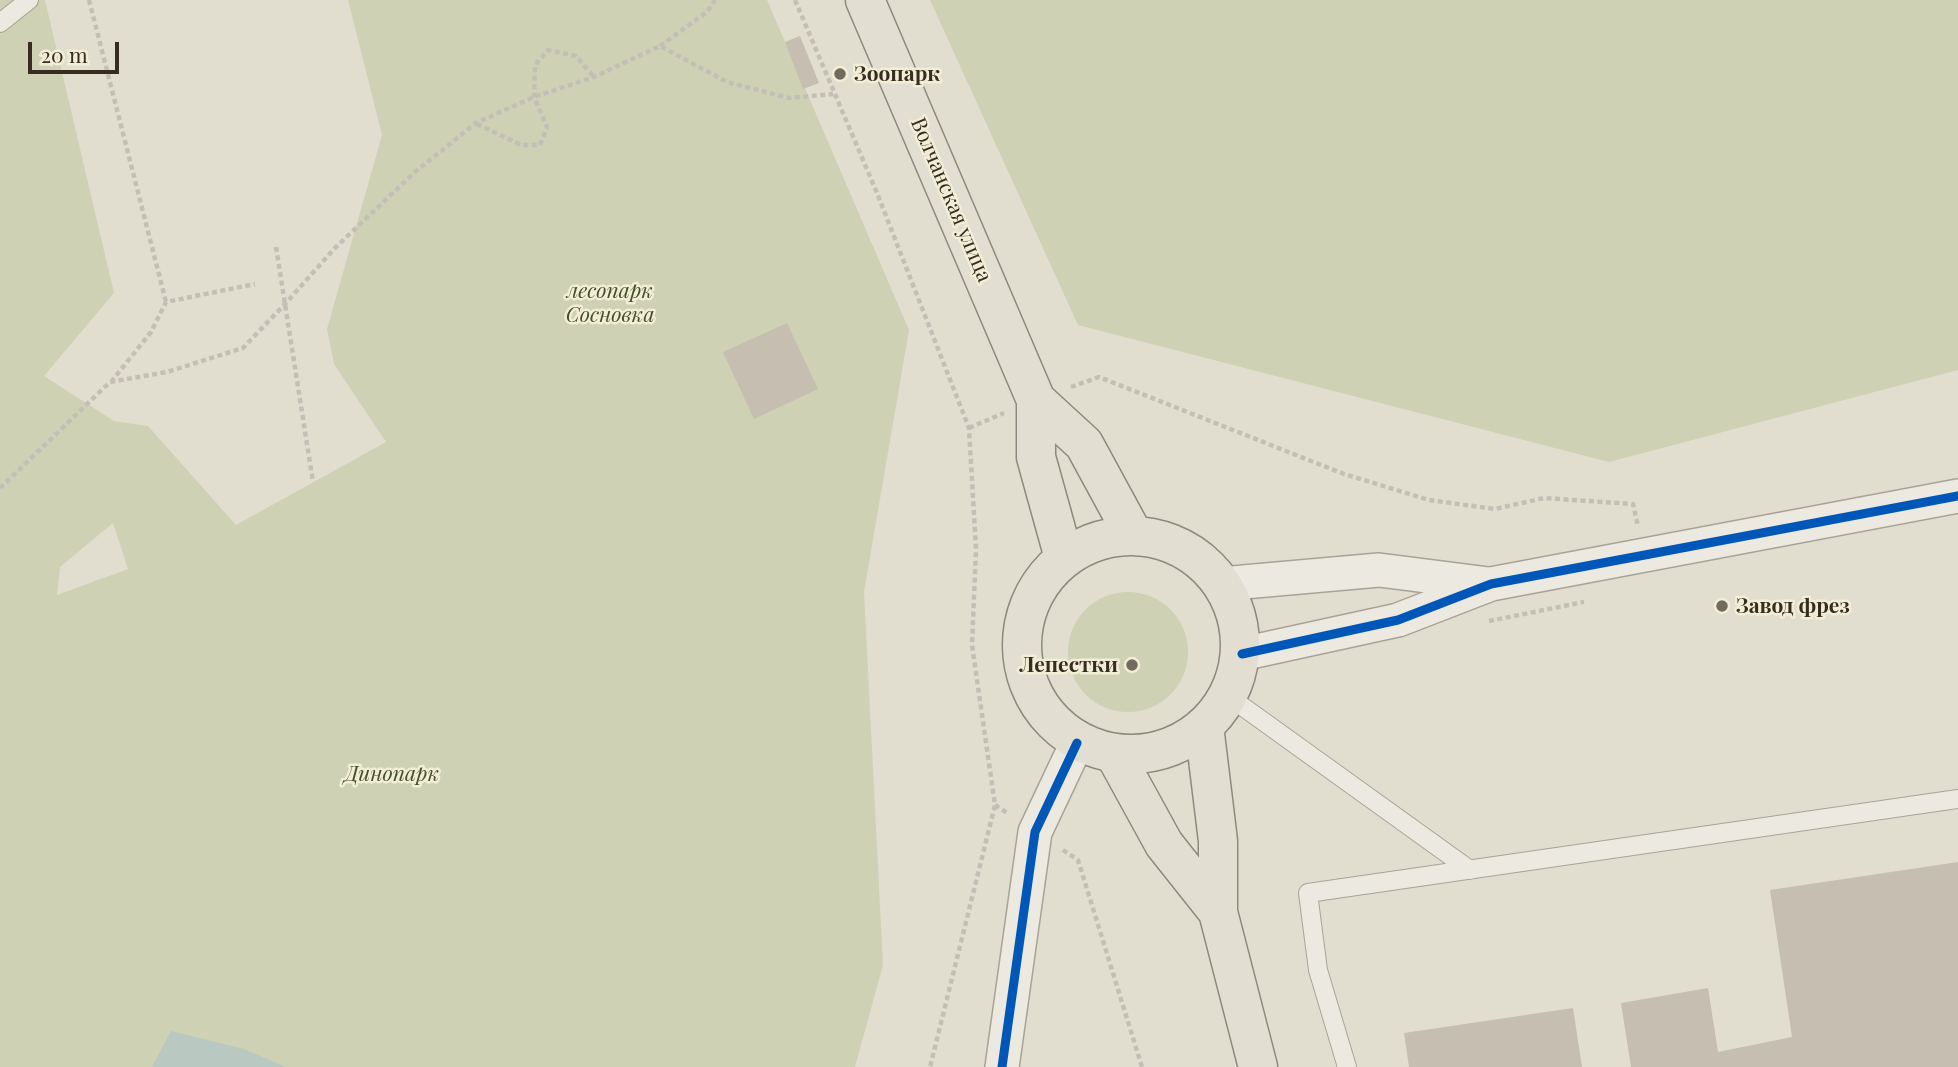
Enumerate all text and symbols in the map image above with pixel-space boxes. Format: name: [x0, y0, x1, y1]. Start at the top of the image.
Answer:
scale bar: [32, 28, 122, 72]
text: 20 m: [41, 40, 88, 68]
place label: Зоопарк: [854, 61, 940, 87]
marker: Зоопарк: [832, 66, 848, 82]
street label: Волчанская улица: [905, 114, 997, 286]
park label: лесопарк Сосновка: [566, 278, 654, 328]
place label: Завод фрез: [1736, 593, 1850, 619]
marker: Завод фрез: [1714, 598, 1730, 614]
place label: Лепестки: [1019, 652, 1118, 678]
marker: Лепестки: [1124, 657, 1140, 673]
park label: Динопарк: [345, 761, 439, 787]

